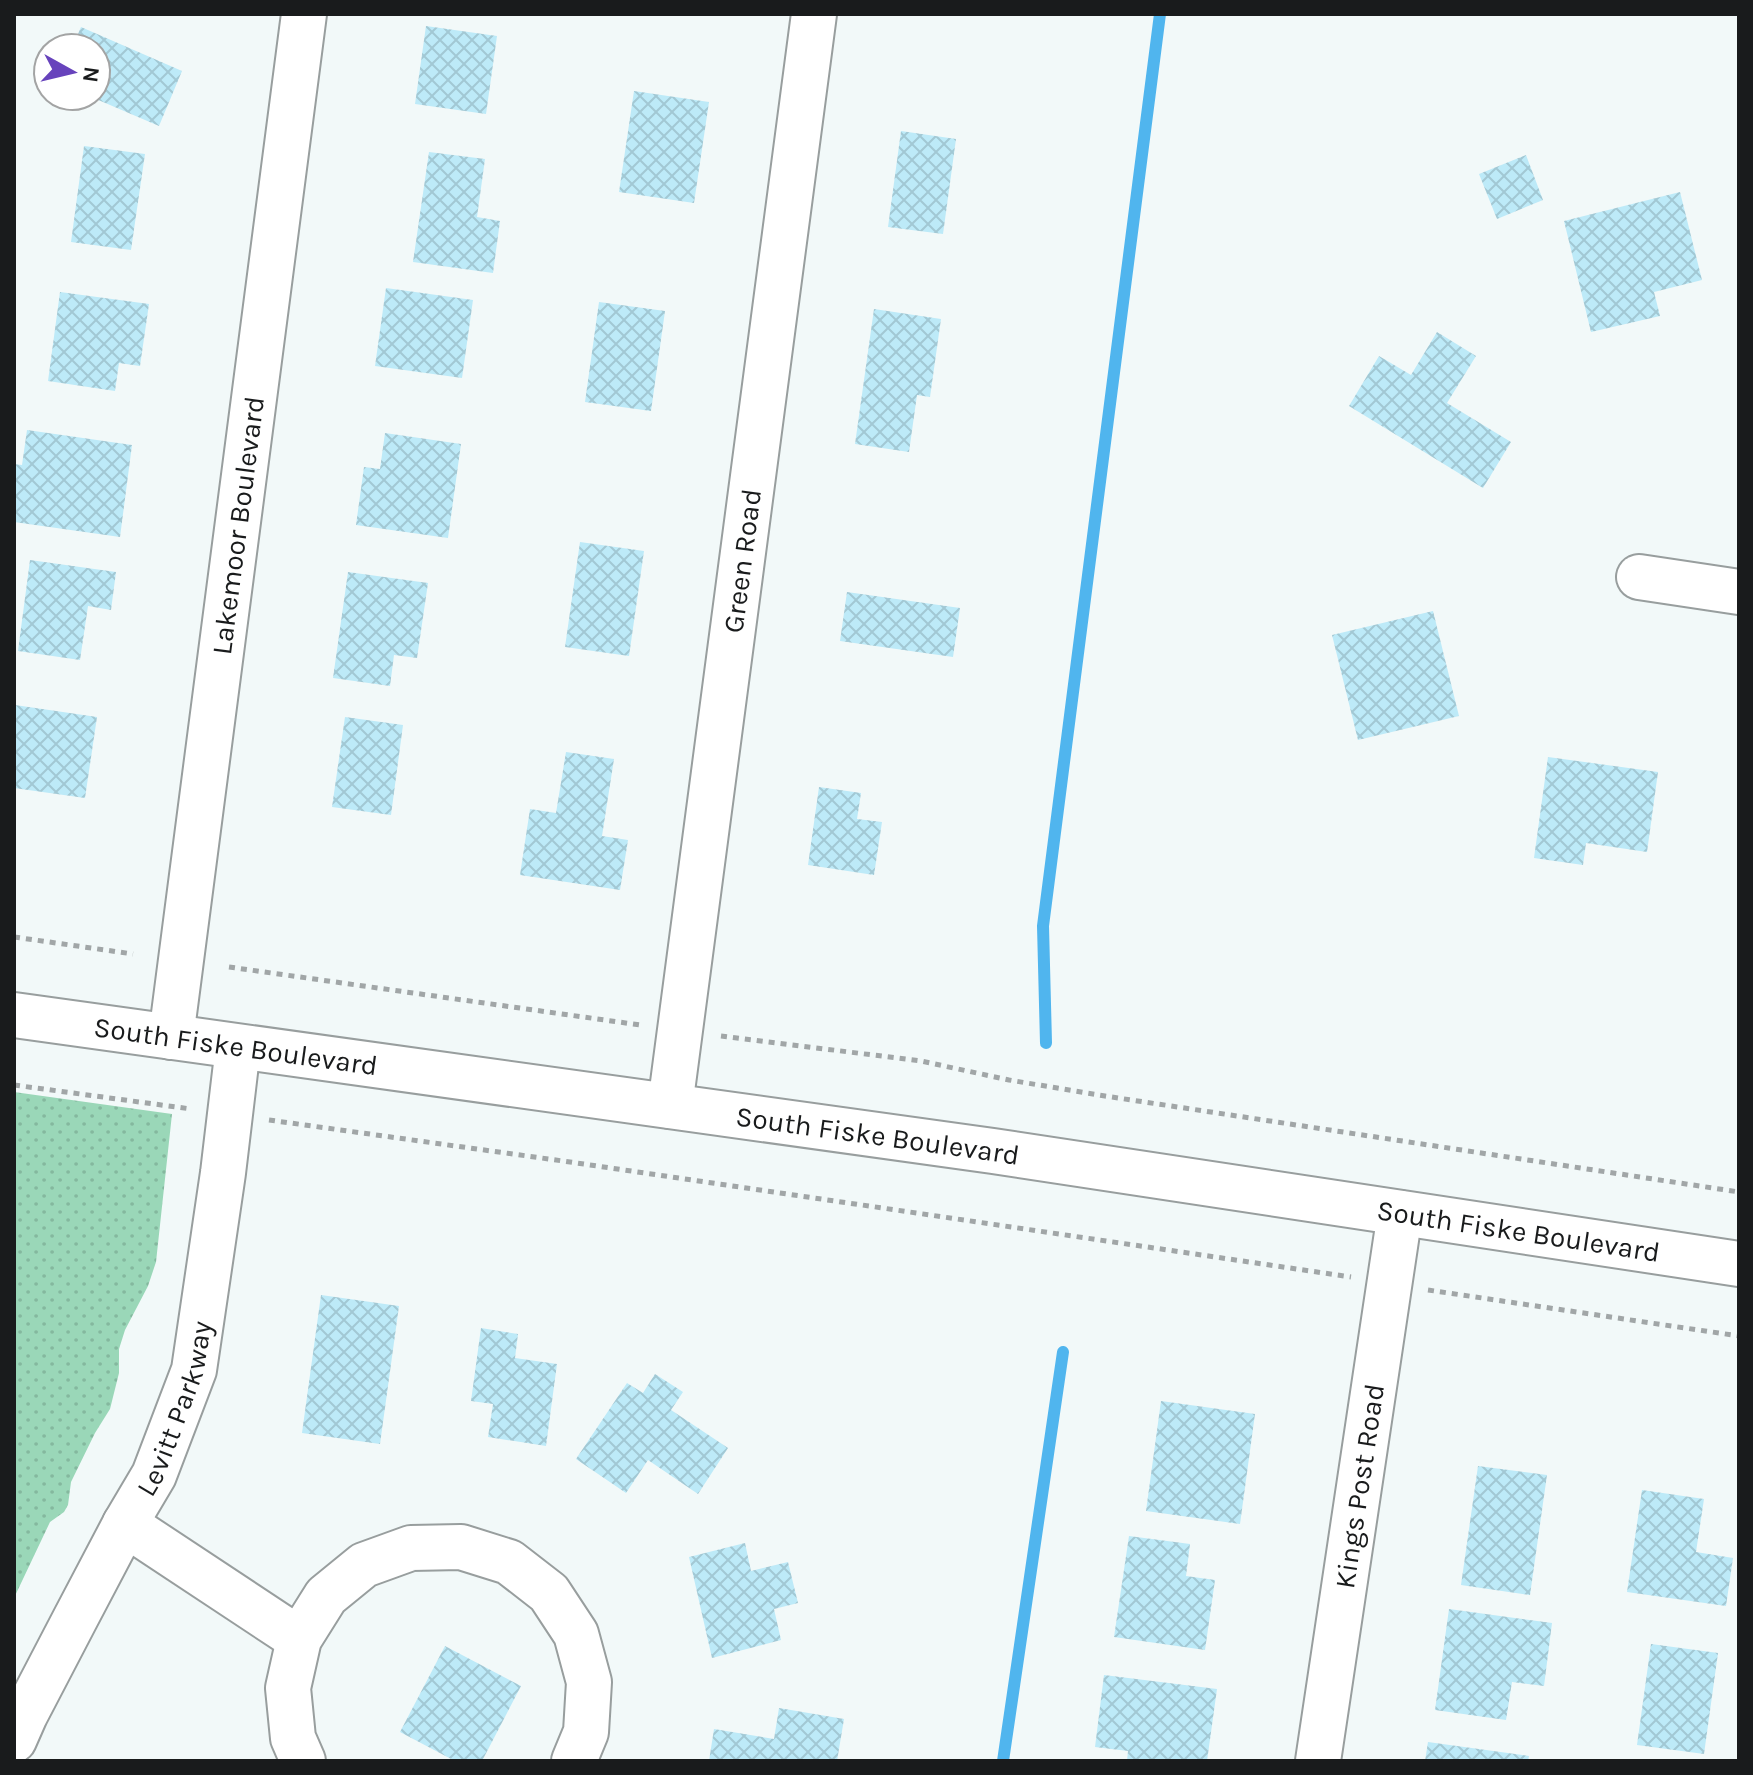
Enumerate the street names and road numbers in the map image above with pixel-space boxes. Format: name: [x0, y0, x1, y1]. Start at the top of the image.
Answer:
street label: Lakemoor Boulevard: [204, 394, 271, 657]
street label: Green Road: [716, 487, 768, 635]
street label: South Fiske Boulevard: [92, 1010, 380, 1082]
street label: South Fiske Boulevard: [734, 1099, 1022, 1171]
street label: South Fiske Boulevard: [1375, 1193, 1662, 1268]
street label: Levitt Parkway: [129, 1319, 218, 1502]
street label: Kings Post Road: [1328, 1381, 1391, 1591]

